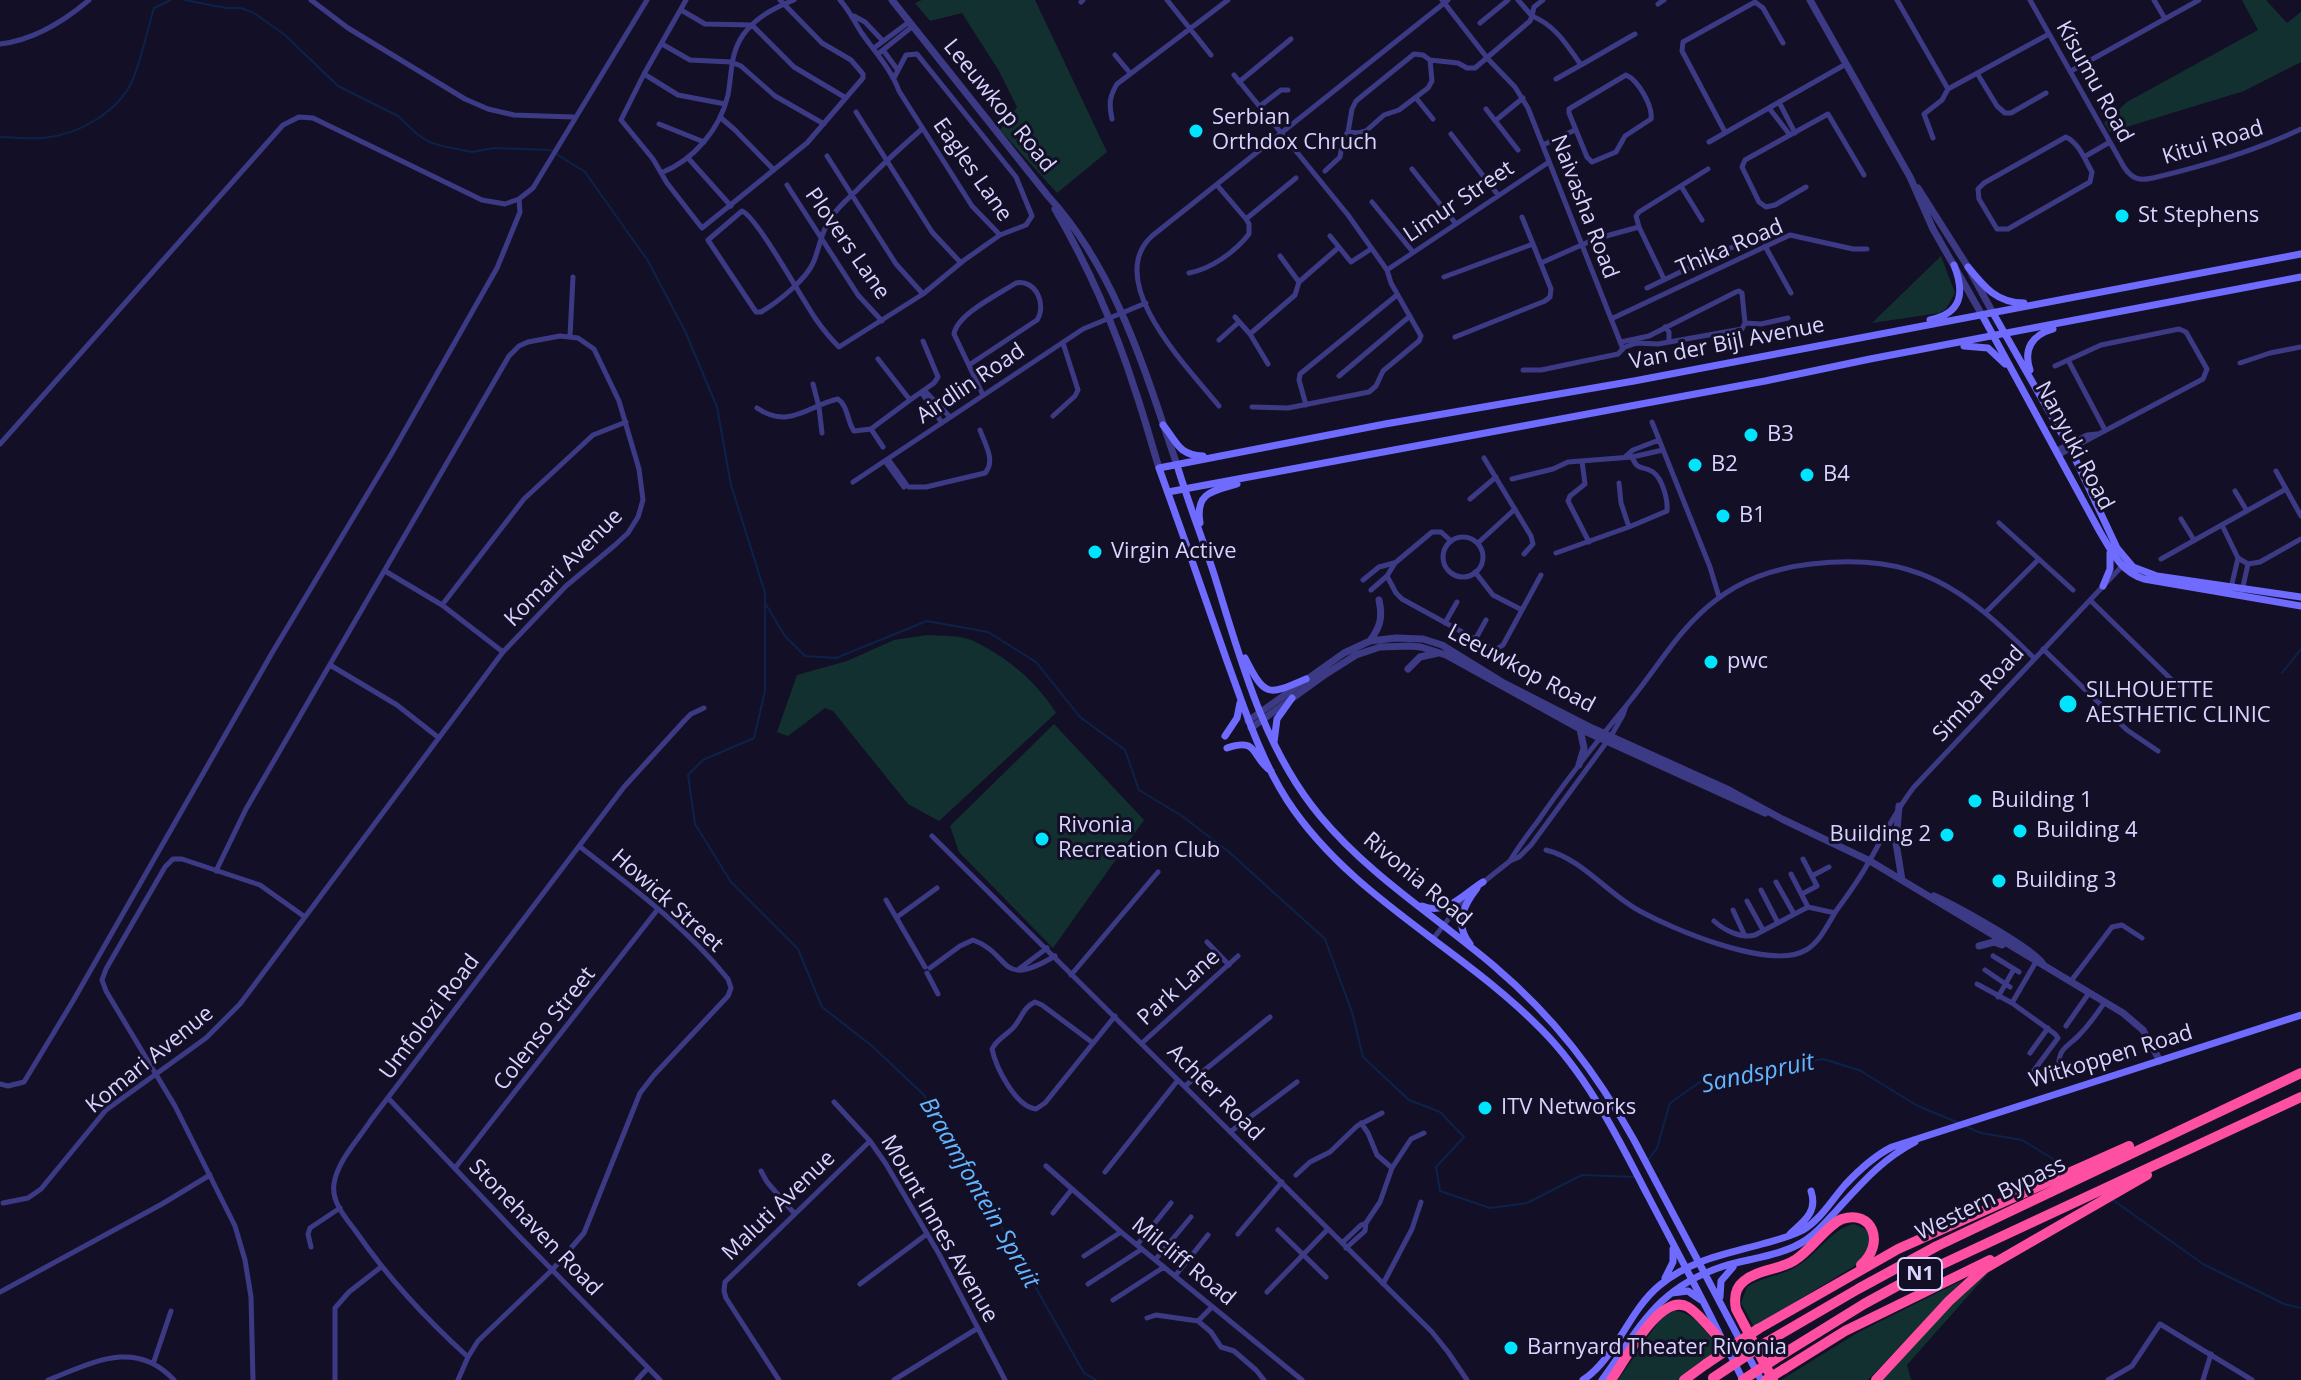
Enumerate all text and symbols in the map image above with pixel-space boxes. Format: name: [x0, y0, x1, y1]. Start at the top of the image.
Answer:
street label: Kisumu Road: [2050, 17, 2138, 147]
street label: Leeuwkop Road: [937, 34, 1061, 178]
place label: Serbian Orthdox Chruch: [1212, 105, 1377, 156]
street label: Eagles Lane: [927, 113, 1017, 227]
street label: Kitui Road: [2159, 115, 2267, 171]
marker: Serbian Orthdox Chruch: [1187, 122, 1205, 140]
street label: Naivasha Road: [1544, 131, 1624, 283]
street label: Limur Street: [1399, 156, 1519, 248]
street label: Plovers Lane: [799, 183, 895, 305]
place label: St Stephens: [2138, 203, 2259, 229]
marker: St Stephens: [2113, 207, 2131, 225]
street label: Thika Road: [1673, 214, 1787, 282]
street label: Van der Bijl Avenue: [1627, 312, 1827, 376]
street label: Airdlin Road: [912, 338, 1030, 430]
street label: Nanyuki Road: [2029, 377, 2119, 515]
place label: B3: [1767, 422, 1794, 448]
marker: B3: [1742, 426, 1760, 444]
place label: B2: [1711, 452, 1738, 478]
marker: B2: [1686, 456, 1704, 474]
place label: B4: [1823, 462, 1850, 488]
marker: B4: [1798, 466, 1816, 484]
street label: Komari Avenue: [499, 503, 629, 633]
place label: B1: [1739, 503, 1766, 529]
marker: B1: [1714, 507, 1732, 525]
place label: Virgin Active: [1111, 539, 1237, 565]
marker: Virgin Active: [1086, 543, 1104, 561]
street label: Leeuwkop Road: [1443, 619, 1599, 719]
street label: Simba Road: [1928, 640, 2030, 748]
place label: pwc: [1727, 649, 1768, 675]
marker: pwc: [1702, 653, 1720, 671]
place label: SILHOUETTE AESTHETIC CLINIC: [2086, 678, 2271, 730]
marker: SILHOUETTE AESTHETIC CLINIC: [2057, 693, 2079, 715]
place label: Building 1: [1991, 788, 2093, 814]
marker: Building 1: [1966, 792, 1984, 810]
place label: Rivonia Recreation Club: [1058, 813, 1220, 864]
place label: Building 4: [2036, 818, 2138, 844]
place label: Building 2: [1829, 822, 1931, 848]
marker: Building 4: [2011, 822, 2029, 840]
marker: Building 2: [1938, 826, 1956, 844]
street label: Rivonia Road: [1358, 827, 1476, 933]
marker: Rivonia Recreation Club: [1033, 830, 1051, 848]
street label: Howick Street: [606, 844, 728, 958]
place label: Building 3: [2015, 868, 2117, 894]
marker: Building 3: [1990, 872, 2008, 890]
street label: Park Lane: [1133, 944, 1225, 1032]
street label: Umfolozi Road: [374, 949, 486, 1085]
street label: Colenso Street: [489, 962, 601, 1096]
street label: Komari Avenue: [81, 1001, 219, 1119]
street label: Witkoppen Road: [2026, 1020, 2196, 1094]
street label: Achter Road: [1161, 1039, 1269, 1147]
water label: Sandspruit: [1699, 1048, 1817, 1100]
water label: Braamfontein Spruit: [913, 1092, 1045, 1294]
place label: ITV Networks: [1501, 1095, 1636, 1121]
marker: ITV Networks: [1476, 1099, 1494, 1117]
street label: Mount Innes Avenue: [875, 1131, 1003, 1327]
street label: Maluti Avenue: [717, 1146, 841, 1266]
street label: Western Bypass: [1912, 1151, 2070, 1247]
street label: Stonehaven Road: [463, 1154, 607, 1302]
street label: Milcliff Road: [1126, 1212, 1240, 1312]
road number: N1: [1898, 1258, 1942, 1290]
place label: Barnyard Theater Rivonia: [1527, 1335, 1787, 1361]
marker: Barnyard Theater Rivonia: [1502, 1339, 1520, 1357]

